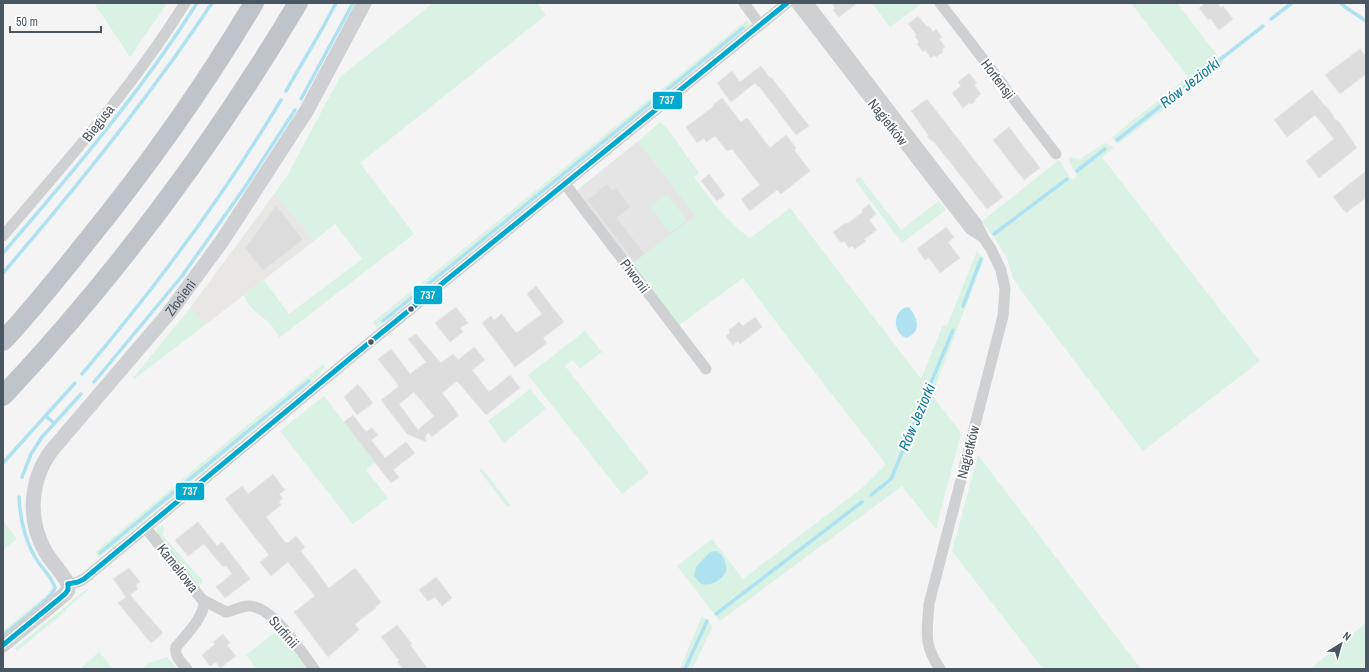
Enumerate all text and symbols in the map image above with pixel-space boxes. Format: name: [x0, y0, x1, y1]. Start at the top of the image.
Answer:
scale bar: [10, 8, 101, 34]
text: 50 m: [16, 14, 38, 30]
water label: Rów Jeziorki: [1155, 52, 1225, 113]
street label: Hortensji: [977, 55, 1019, 103]
line badge: 737: [652, 91, 683, 110]
text: 737: [659, 93, 675, 107]
street label: Nagietków: [864, 95, 912, 149]
street label: Biegusa: [78, 100, 118, 145]
street label: Piwonii: [616, 255, 654, 297]
street label: Złocieni: [161, 276, 200, 319]
line badge: 737: [413, 285, 443, 305]
text: 737: [420, 288, 436, 302]
unlabelled marker: [406, 304, 416, 314]
unlabelled marker: [366, 337, 376, 347]
water label: Rów Jeziorki: [893, 379, 940, 454]
street label: Nagietków: [953, 423, 983, 480]
line badge: 737: [175, 482, 205, 501]
text: 737: [182, 484, 198, 498]
street label: Kameliowa: [153, 540, 203, 596]
street label: Surfinii: [265, 612, 303, 652]
north arrow: [1321, 624, 1361, 664]
text: N: [1340, 628, 1354, 644]

